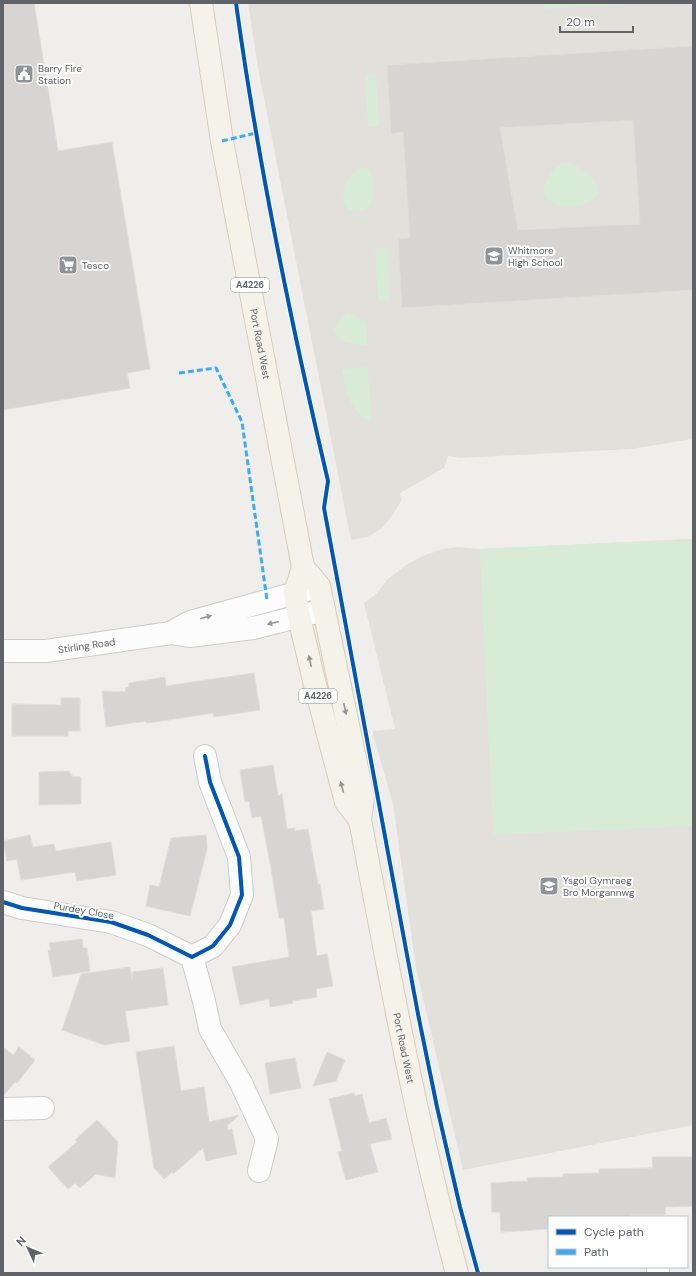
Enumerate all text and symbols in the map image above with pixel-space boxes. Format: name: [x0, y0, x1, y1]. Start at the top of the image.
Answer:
scale bar: [560, 8, 633, 34]
text: 20 m: [566, 14, 595, 30]
place label: Barry Fire Station: [38, 62, 82, 87]
public building icon: Barry Fire Station: [13, 63, 35, 85]
place label: Whitmore High School: [508, 244, 563, 269]
school or university icon: Whitmore High School: [483, 245, 505, 267]
supermarket icon: Tesco: [57, 254, 79, 276]
place label: Tesco: [82, 259, 109, 272]
road number: A4226: [231, 278, 269, 292]
street label: Port Road West: [247, 308, 273, 380]
one-way arrow: [200, 614, 212, 620]
one-way arrow: [266, 620, 278, 626]
street label: Stirling Road: [57, 635, 116, 656]
one-way arrow: [306, 655, 312, 667]
road number: A4226: [299, 689, 337, 703]
one-way arrow: [342, 703, 348, 716]
one-way arrow: [338, 781, 344, 793]
place label: Ysgol Gymraeg Bro Morgannwg: [563, 874, 635, 899]
school or university icon: Ysgol Gymraeg Bro Morgannwg: [538, 875, 560, 897]
street label: Purdey Close: [53, 899, 115, 922]
street label: Port Road West: [390, 1012, 417, 1084]
legend: [548, 1216, 688, 1268]
text: Cycle path: [584, 1224, 644, 1240]
north arrow: [8, 1228, 48, 1268]
text: N: [13, 1233, 29, 1249]
text: Path: [584, 1244, 609, 1260]

